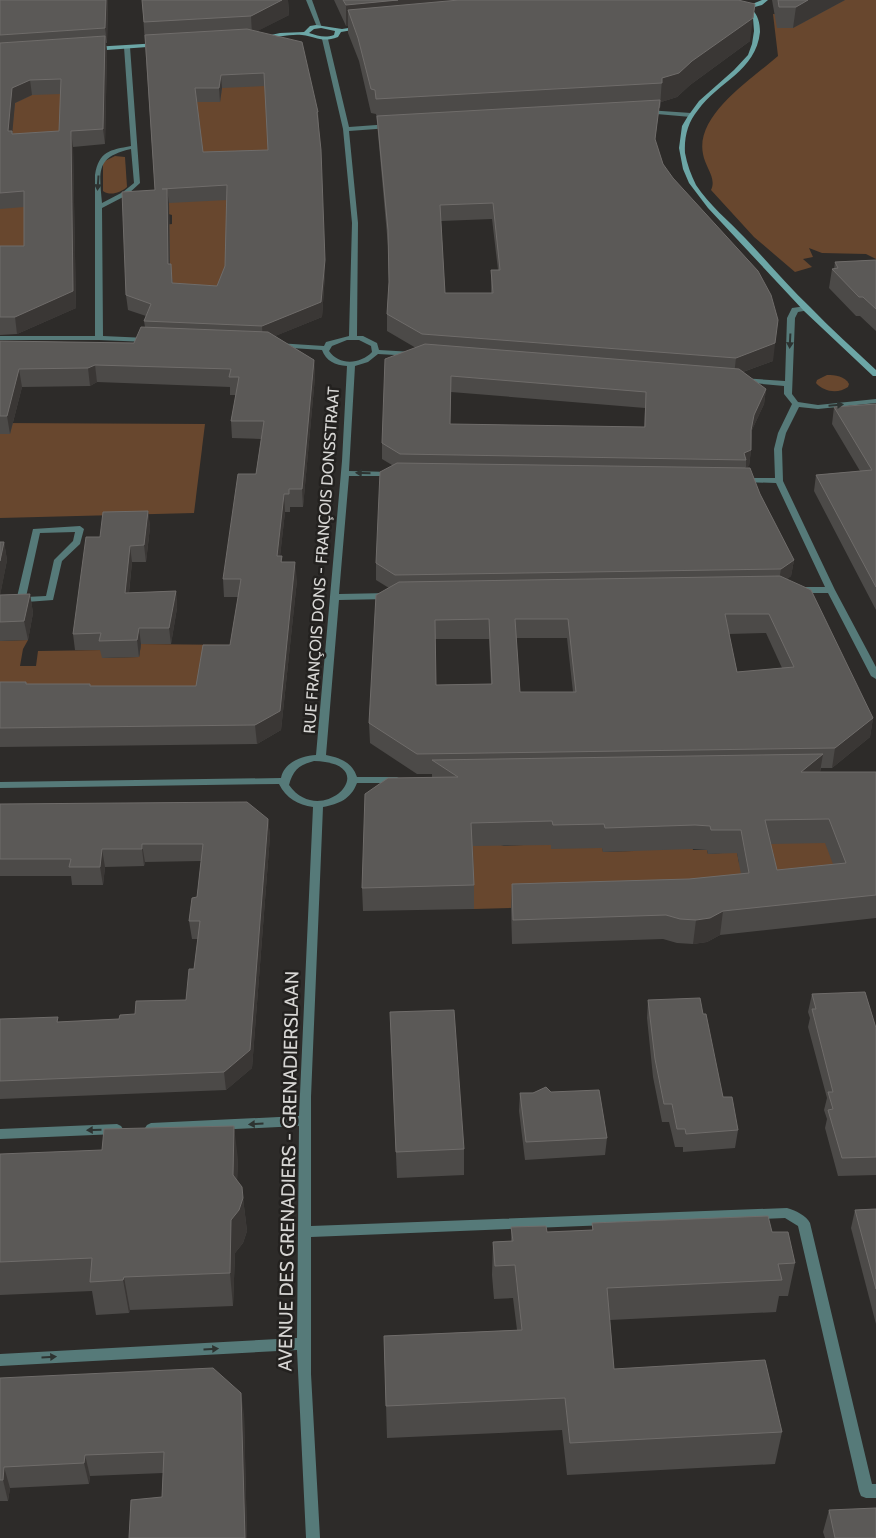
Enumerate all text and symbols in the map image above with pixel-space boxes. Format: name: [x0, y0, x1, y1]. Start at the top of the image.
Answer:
one-way arrow: [93, 175, 101, 191]
one-way arrow: [785, 333, 793, 349]
street label: RUE FRANÇOIS DONS - FRANÇOIS DONSSTRAAT: [300, 385, 343, 734]
one-way arrow: [828, 401, 844, 409]
one-way arrow: [355, 469, 371, 477]
street label: AVENUE DES GRENADIERS - GRENADIERSLAAN: [274, 971, 303, 1371]
one-way arrow: [248, 1120, 264, 1128]
one-way arrow: [86, 1127, 102, 1135]
one-way arrow: [203, 1345, 219, 1353]
one-way arrow: [41, 1353, 57, 1361]

